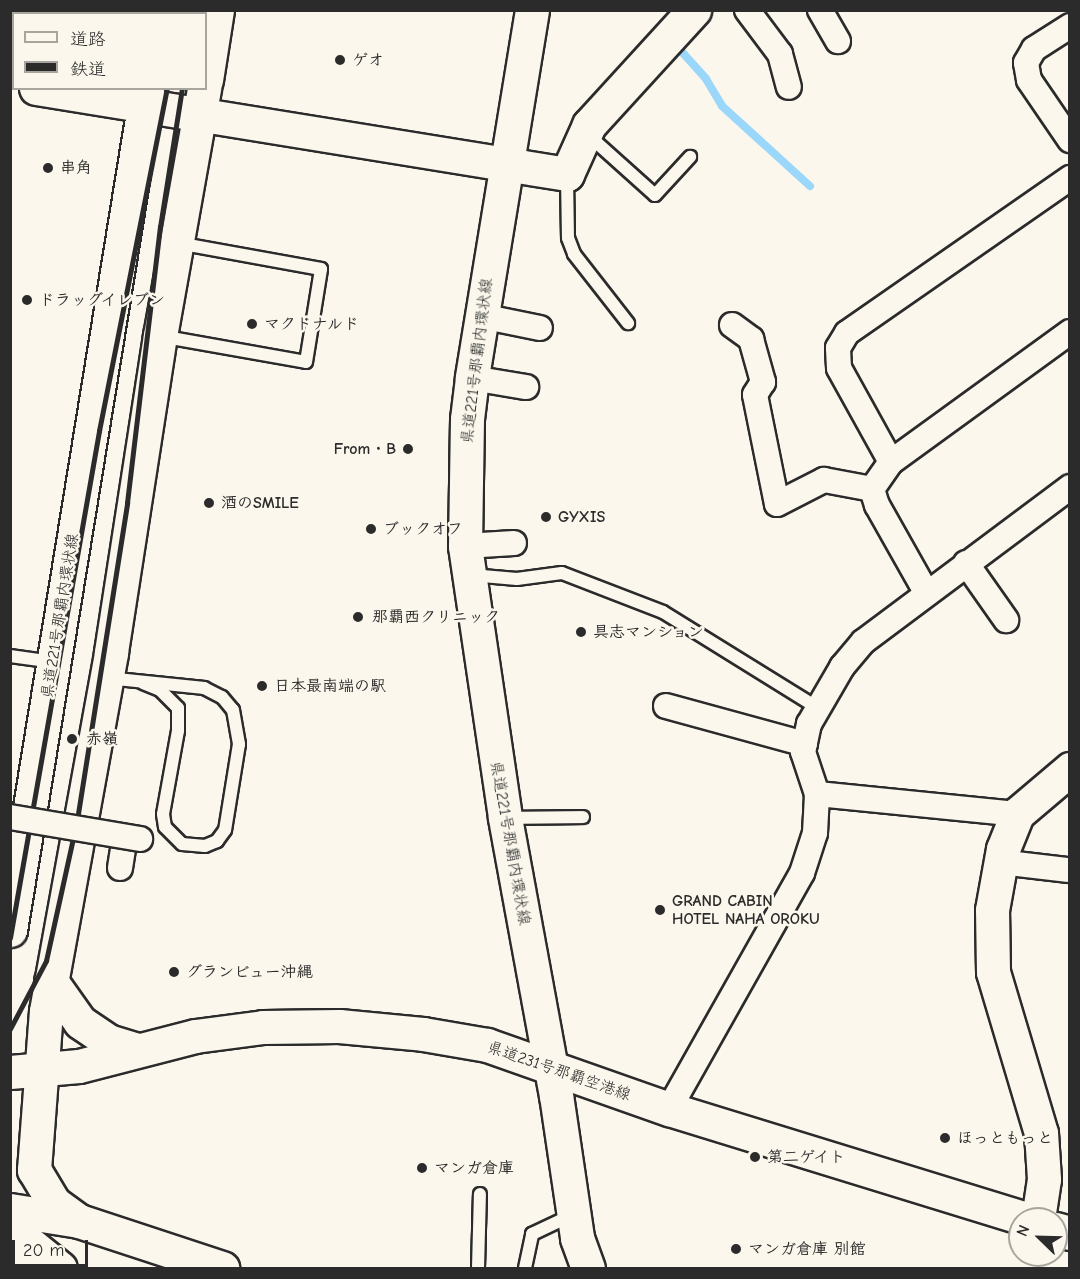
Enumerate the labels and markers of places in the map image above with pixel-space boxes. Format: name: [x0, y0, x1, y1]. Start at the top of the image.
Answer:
place label: ゲオ: [352, 50, 384, 70]
marker: ゲオ: [333, 53, 347, 67]
place label: 串角: [60, 158, 92, 178]
marker: 串角: [41, 161, 55, 175]
place label: ドラッグイレブン: [39, 290, 167, 310]
marker: ドラッグイレブン: [20, 293, 34, 307]
place label: マクドナルド: [264, 314, 360, 334]
marker: マクドナルド: [245, 317, 259, 331]
place label: From・B: [334, 439, 396, 459]
marker: From・B: [401, 442, 415, 456]
place label: 酒のSMILE: [221, 493, 299, 513]
marker: 酒のSMILE: [202, 496, 216, 510]
place label: GYXIS: [558, 507, 605, 527]
marker: GYXIS: [539, 510, 553, 524]
place label: ブックオフ: [383, 519, 463, 539]
marker: ブックオフ: [364, 522, 378, 536]
place label: 那覇西クリニック: [372, 607, 500, 627]
marker: 那覇西クリニック: [349, 608, 367, 626]
place label: 具志マンション: [593, 622, 705, 642]
marker: 具志マンション: [574, 625, 588, 639]
place label: 日本最南端の駅: [274, 676, 386, 696]
marker: 日本最南端の駅: [255, 679, 269, 693]
place label: 赤嶺: [86, 729, 118, 749]
marker: 赤嶺: [63, 730, 81, 748]
place label: GRAND CABIN HOTEL NAHA OROKU: [672, 891, 820, 929]
marker: GRAND CABIN HOTEL NAHA OROKU: [653, 903, 667, 917]
place label: グランビュー沖縄: [186, 962, 314, 982]
marker: グランビュー沖縄: [167, 965, 181, 979]
place label: ほっともっと: [957, 1128, 1053, 1148]
marker: ほっともっと: [938, 1131, 952, 1145]
place label: 第二ゲイト: [767, 1147, 847, 1167]
marker: 第二ゲイト: [748, 1150, 762, 1164]
place label: マンガ倉庫: [434, 1158, 514, 1178]
marker: マンガ倉庫: [415, 1161, 429, 1175]
place label: マンガ倉庫 別館: [748, 1239, 866, 1259]
marker: マンガ倉庫 別館: [729, 1242, 743, 1256]

